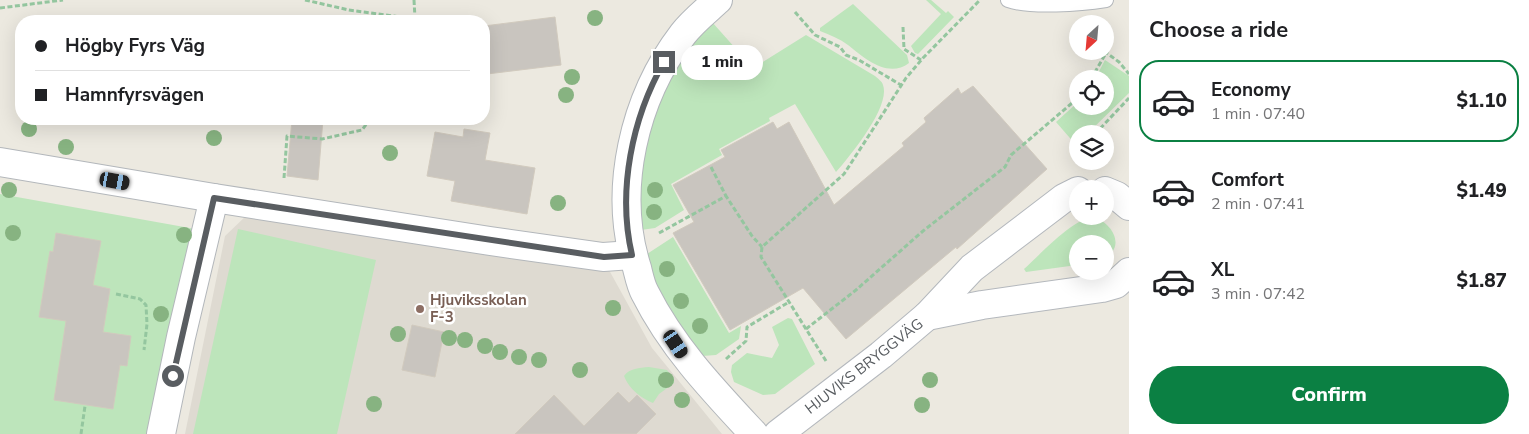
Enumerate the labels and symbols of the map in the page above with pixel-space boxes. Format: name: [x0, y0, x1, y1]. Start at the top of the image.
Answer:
north arrow: [1069, 15, 1114, 60]
callout: 1 min: [682, 44, 764, 80]
route end: [653, 51, 675, 73]
car: [98, 171, 131, 191]
place label: Hjuviksskolan F-3: [430, 290, 527, 327]
marker: Hjuviksskolan F-3: [414, 303, 426, 315]
street label: HJUVIKS BRYGGVÄG: [801, 314, 927, 418]
car: [661, 327, 690, 361]
route start: [162, 365, 184, 387]

